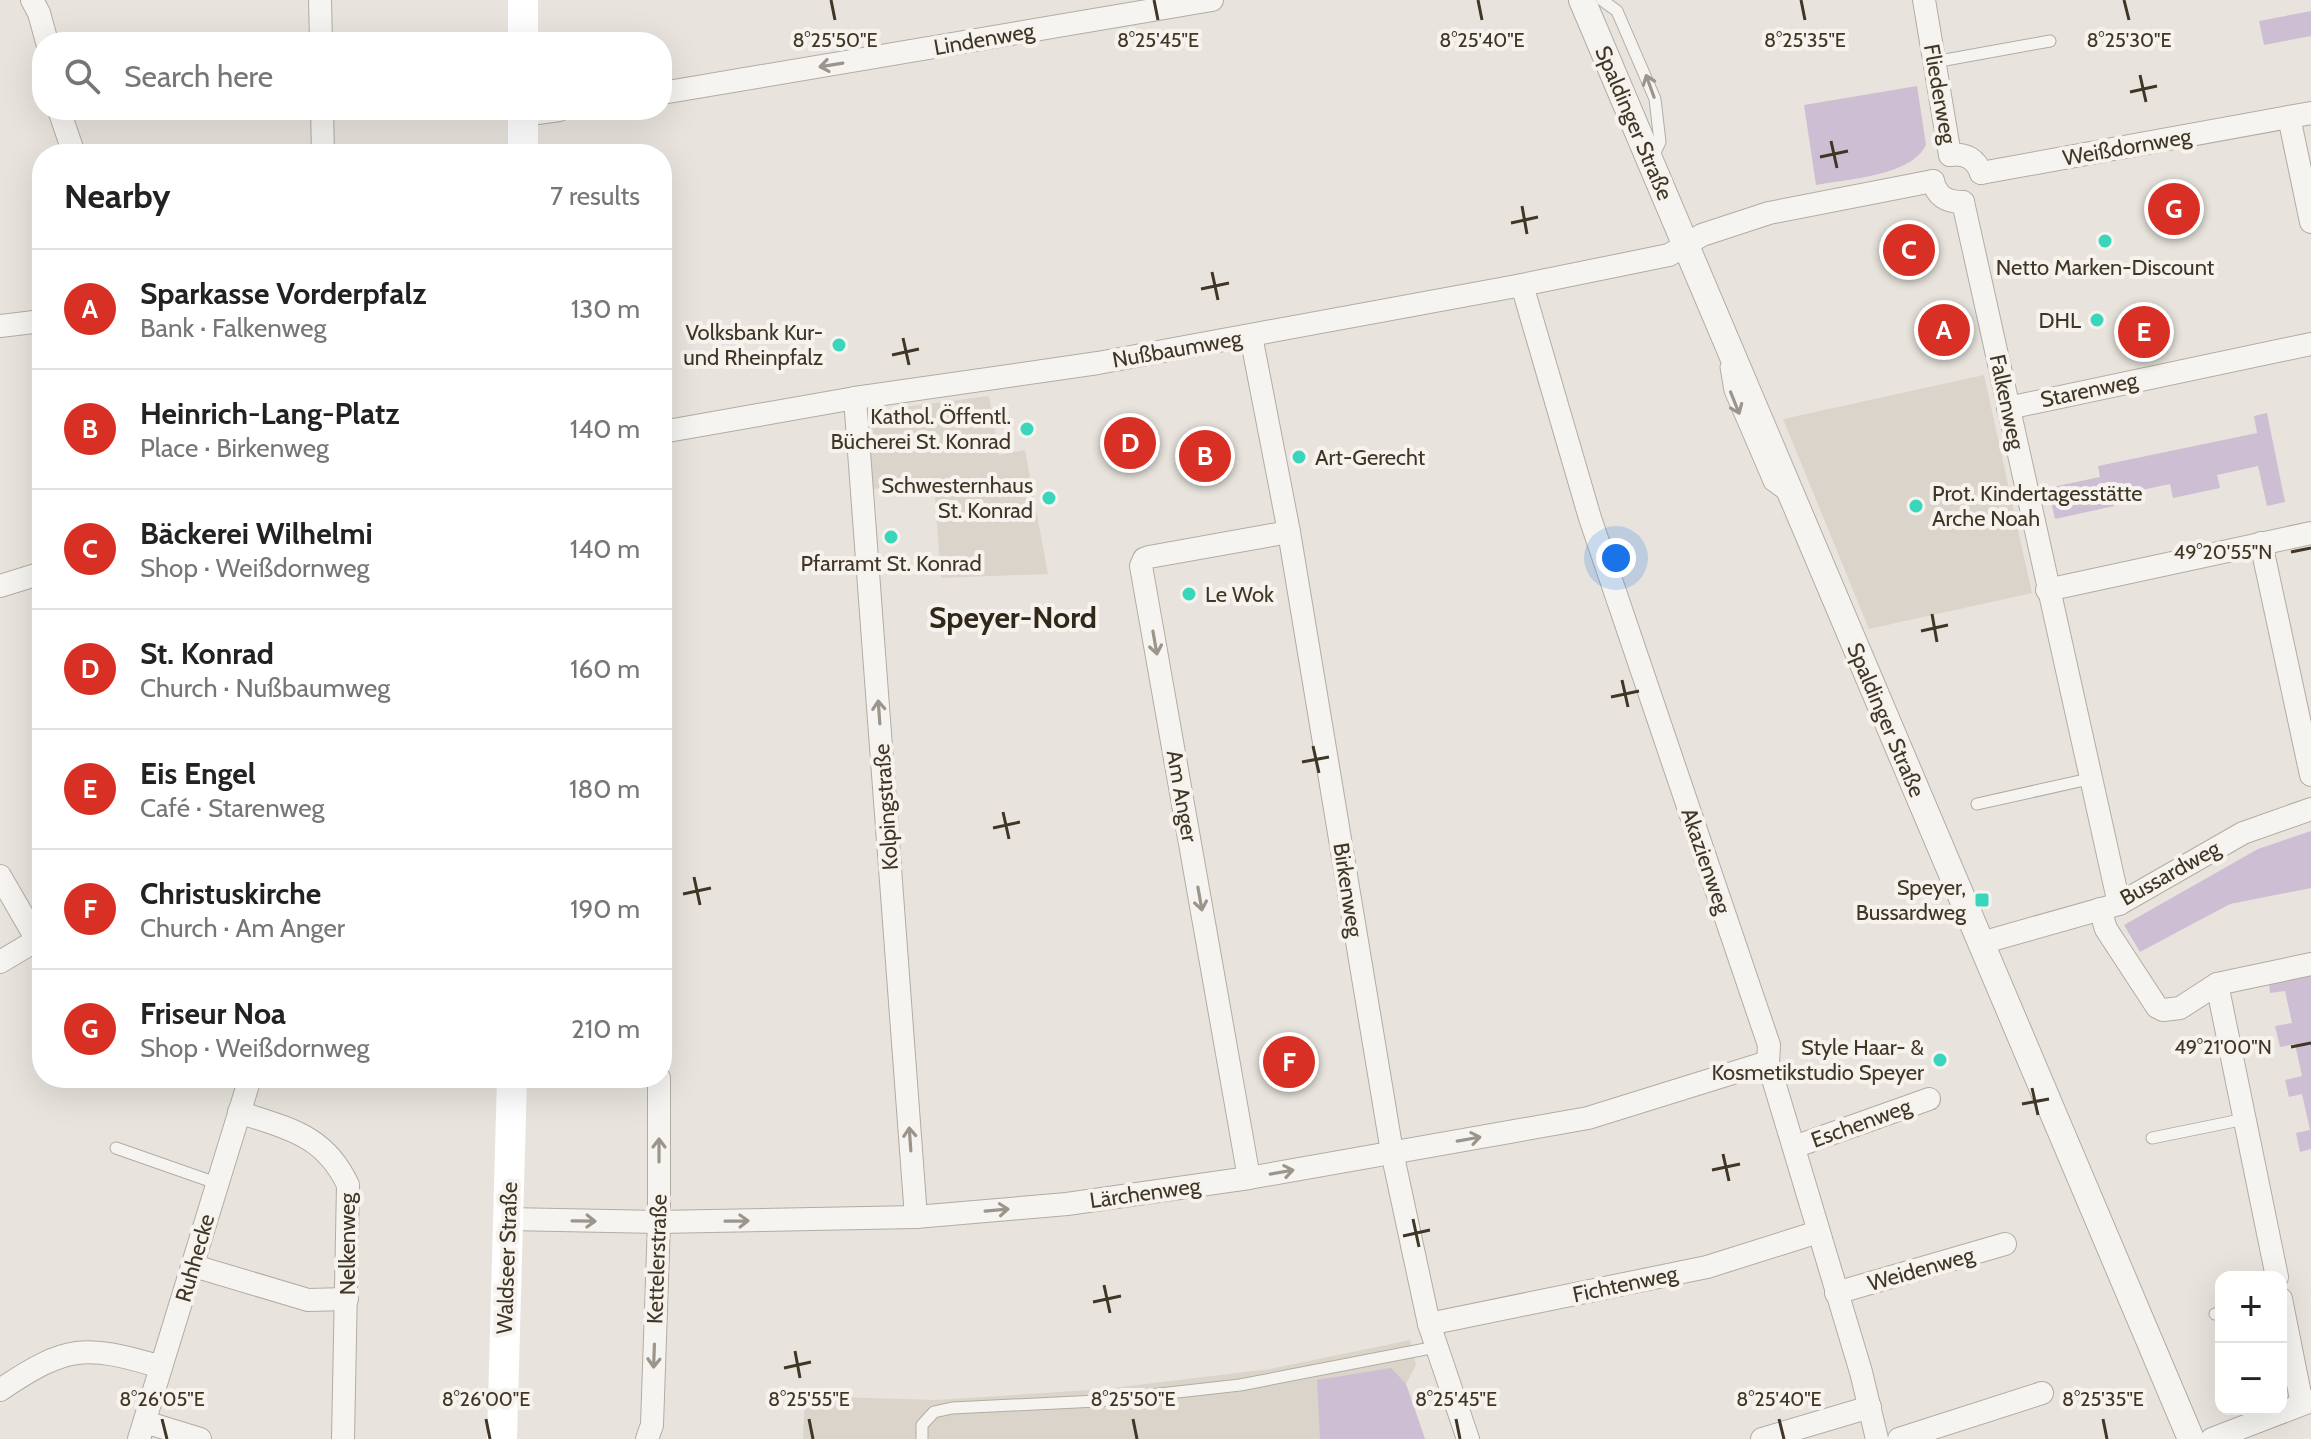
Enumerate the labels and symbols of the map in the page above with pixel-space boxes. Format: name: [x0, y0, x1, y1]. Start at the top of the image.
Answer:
street label: Lindenweg: [932, 17, 1037, 61]
text: 8°25'50"E: [793, 28, 877, 52]
text: 8°25'45"E: [1117, 28, 1199, 52]
text: 8°25'40"E: [1439, 28, 1525, 52]
text: 8°25'35"E: [1764, 28, 1846, 52]
text: 8°25'30"E: [2087, 28, 2171, 52]
street label: Spaldinger Straße: [1589, 42, 1679, 204]
street label: Fliederweg: [1918, 42, 1962, 147]
one-way arrow: [819, 58, 844, 73]
one-way arrow: [1642, 74, 1656, 99]
street label: Weißdornweg: [2061, 122, 2194, 172]
pin: G: [2148, 179, 2200, 239]
pin: C: [1883, 220, 1935, 280]
marker: Netto Marken-Discount: [2096, 232, 2114, 250]
place label: Netto Marken-Discount: [1996, 254, 2215, 281]
pin: A: [1918, 300, 1970, 360]
pin: E: [2118, 302, 2170, 362]
place label: DHL: [2038, 307, 2081, 334]
marker: DHL: [2088, 311, 2106, 329]
place label: Volksbank Kur- und Rheinpfalz: [683, 319, 823, 371]
street label: Nußbaumweg: [1110, 324, 1245, 374]
marker: Volksbank Kur- und Rheinpfalz: [830, 336, 848, 354]
street label: Falkenweg: [1984, 352, 2030, 453]
street label: Starenweg: [2038, 366, 2141, 413]
one-way arrow: [1729, 390, 1744, 415]
place label: Kathol. Öffentl. Bücherei St. Konrad: [831, 403, 1011, 455]
pin: D: [1104, 413, 1156, 473]
marker: Kathol. Öffentl. Bücherei St. Konrad: [1018, 420, 1036, 438]
pin: B: [1179, 426, 1231, 486]
place label: Art-Gerecht: [1315, 444, 1426, 471]
marker: Art-Gerecht: [1290, 448, 1308, 466]
place label: Schwesternhaus St. Konrad: [881, 472, 1033, 524]
place label: Prot. Kindertagesstätte Arche Noah: [1932, 480, 2143, 532]
marker: Schwesternhaus St. Konrad: [1040, 489, 1058, 507]
marker: Prot. Kindertagesstätte Arche Noah: [1907, 497, 1925, 515]
marker: Pfarramt St. Konrad: [882, 528, 900, 546]
your location: [1596, 538, 1636, 578]
text: 49°20'55"N: [2174, 540, 2272, 564]
place label: Pfarramt St. Konrad: [800, 550, 982, 577]
place label: Le Wok: [1205, 581, 1274, 608]
marker: Le Wok: [1180, 585, 1198, 603]
district label: Speyer-Nord: [929, 599, 1097, 636]
one-way arrow: [1148, 630, 1163, 655]
street label: Spaldinger Straße: [1841, 639, 1931, 801]
one-way arrow: [871, 699, 886, 726]
street label: Kolpingstraße: [868, 743, 904, 871]
street label: Am Anger: [1161, 748, 1203, 844]
street label: Akazienweg: [1675, 804, 1737, 919]
street label: Bussardweg: [2115, 834, 2226, 912]
street label: Birkenweg: [1327, 841, 1369, 940]
place label: Speyer, Bussardweg: [1856, 874, 1967, 926]
one-way arrow: [1193, 886, 1208, 911]
marker: Speyer, Bussardweg: [1973, 891, 1991, 909]
pin: F: [1263, 1032, 1315, 1092]
place label: Style Haar- & Kosmetikstudio Speyer: [1711, 1034, 1925, 1086]
text: 49°21'00"N: [2174, 1035, 2272, 1059]
marker: Style Haar- & Kosmetikstudio Speyer: [1931, 1051, 1949, 1069]
street label: Eschenweg: [1807, 1092, 1916, 1154]
one-way arrow: [902, 1126, 917, 1153]
one-way arrow: [1456, 1130, 1481, 1145]
one-way arrow: [651, 1137, 667, 1164]
one-way arrow: [1269, 1164, 1294, 1179]
street label: Lärchenweg: [1088, 1172, 1203, 1214]
street label: Waldseer Straße: [491, 1181, 523, 1335]
street label: Nelkenweg: [334, 1192, 361, 1295]
street label: Kettelerstraße: [641, 1194, 673, 1324]
one-way arrow: [983, 1202, 1010, 1217]
street label: Ruhhecke: [170, 1211, 220, 1305]
one-way arrow: [570, 1213, 597, 1229]
one-way arrow: [723, 1213, 750, 1228]
street label: Weidenweg: [1865, 1241, 1978, 1297]
street label: Fichtenweg: [1570, 1260, 1681, 1308]
one-way arrow: [647, 1342, 662, 1369]
text: 8°26'05"E: [119, 1387, 205, 1411]
text: 8°26'00"E: [442, 1387, 530, 1411]
text: 8°25'55"E: [768, 1387, 850, 1411]
text: 8°25'50"E: [1091, 1387, 1175, 1411]
text: 8°25'45"E: [1415, 1387, 1497, 1411]
text: 8°25'40"E: [1736, 1387, 1822, 1411]
text: 8°25'35"E: [2062, 1387, 2144, 1411]

